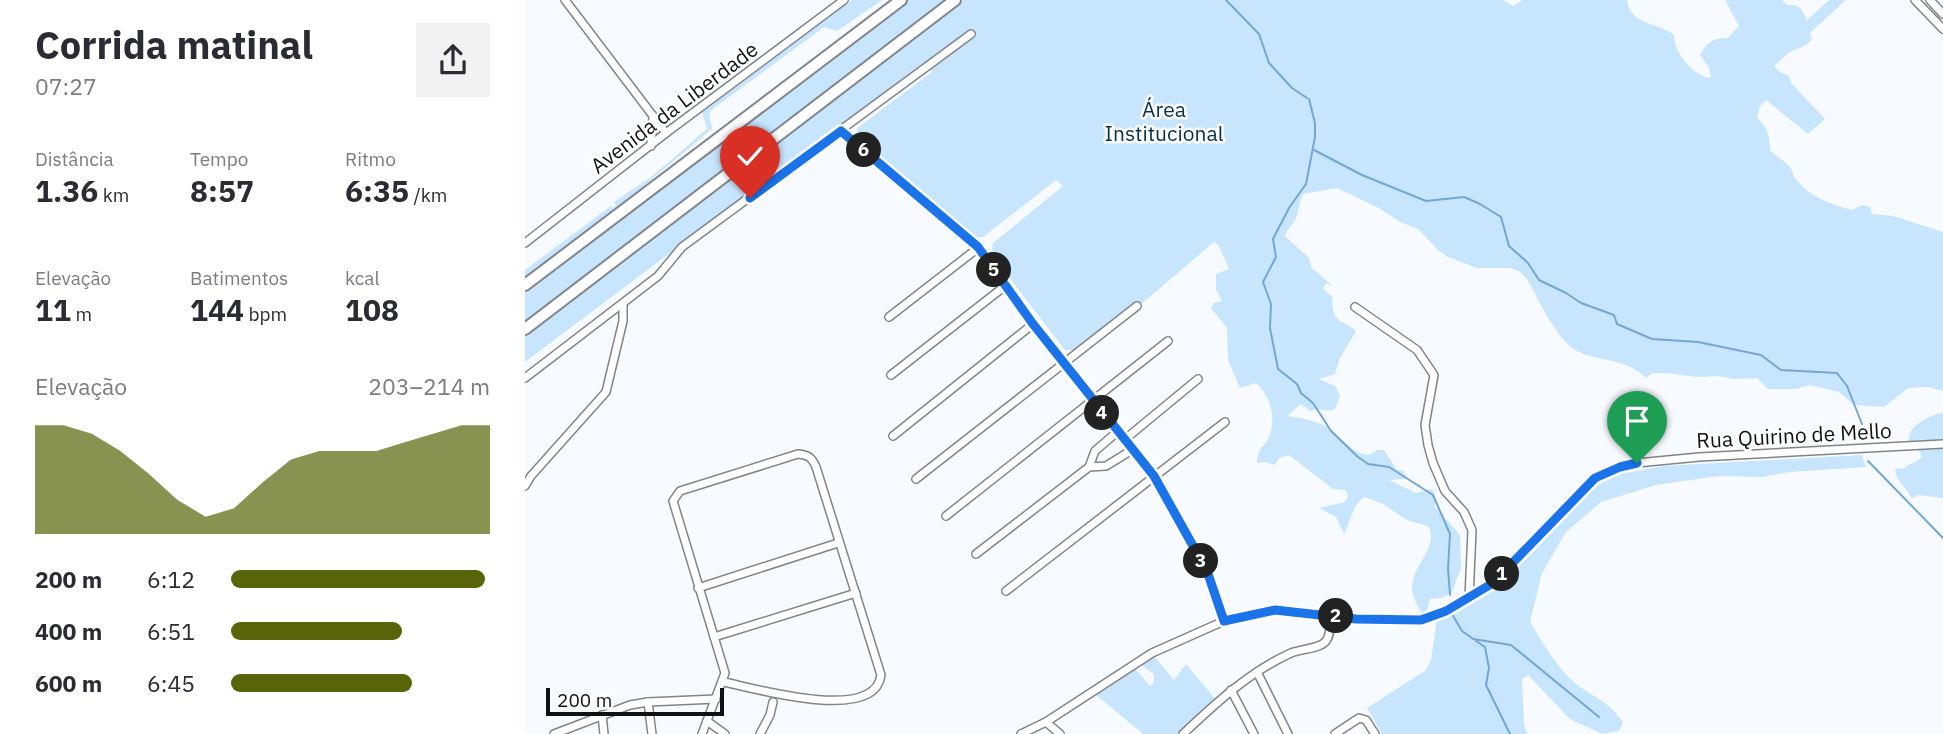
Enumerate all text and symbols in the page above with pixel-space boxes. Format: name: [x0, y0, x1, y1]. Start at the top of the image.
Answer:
text: Corrida matinal: [35, 20, 313, 69]
button: share: [416, 23, 490, 97]
street label: Avenida da Liberdade: [585, 35, 763, 179]
text: 07:27: [35, 71, 97, 101]
park label: Área Institucional: [1105, 95, 1224, 147]
pin: [720, 126, 780, 198]
pin: 6: [847, 132, 881, 168]
icon: check: [731, 137, 769, 175]
text: 6: [858, 137, 869, 161]
text: Distância: [35, 147, 114, 171]
text: Tempo: [190, 147, 248, 171]
text: Ritmo: [345, 147, 396, 171]
text: 1.36: [35, 171, 98, 210]
text: 8:57: [190, 171, 254, 210]
text: 6:35: [345, 171, 409, 210]
text: km: [98, 183, 129, 207]
text: /km: [409, 183, 447, 207]
pin: 5: [977, 252, 1011, 288]
text: 5: [988, 257, 999, 281]
text: Elevação: [35, 266, 111, 290]
text: Batimentos: [190, 266, 288, 290]
text: kcal: [345, 266, 380, 290]
text: 11: [35, 290, 71, 329]
text: 144: [190, 290, 244, 329]
text: 108: [345, 290, 399, 329]
text: m: [71, 302, 92, 326]
text: bpm: [244, 302, 287, 326]
text: Elevação: [35, 371, 127, 401]
text: 203–214 m: [368, 371, 490, 401]
pin: [1607, 391, 1667, 463]
pin: 4: [1085, 396, 1119, 430]
text: 4: [1096, 400, 1107, 424]
icon: arrive: [1618, 402, 1656, 440]
street label: Rua Quirino de Mello: [1696, 416, 1892, 454]
pin: 3: [1183, 544, 1219, 578]
text: 3: [1195, 548, 1206, 572]
pin: 1: [1485, 556, 1520, 592]
text: 1: [1496, 561, 1507, 585]
text: 200 m: [35, 564, 102, 594]
text: 6:12: [147, 564, 195, 594]
pin: 2: [1319, 598, 1353, 634]
text: 2: [1330, 603, 1341, 627]
text: 400 m: [35, 616, 102, 646]
text: 6:51: [147, 616, 195, 646]
text: 600 m: [35, 668, 102, 698]
text: 6:45: [147, 668, 195, 698]
scale bar: [546, 685, 725, 717]
text: 200 m: [557, 688, 612, 712]

